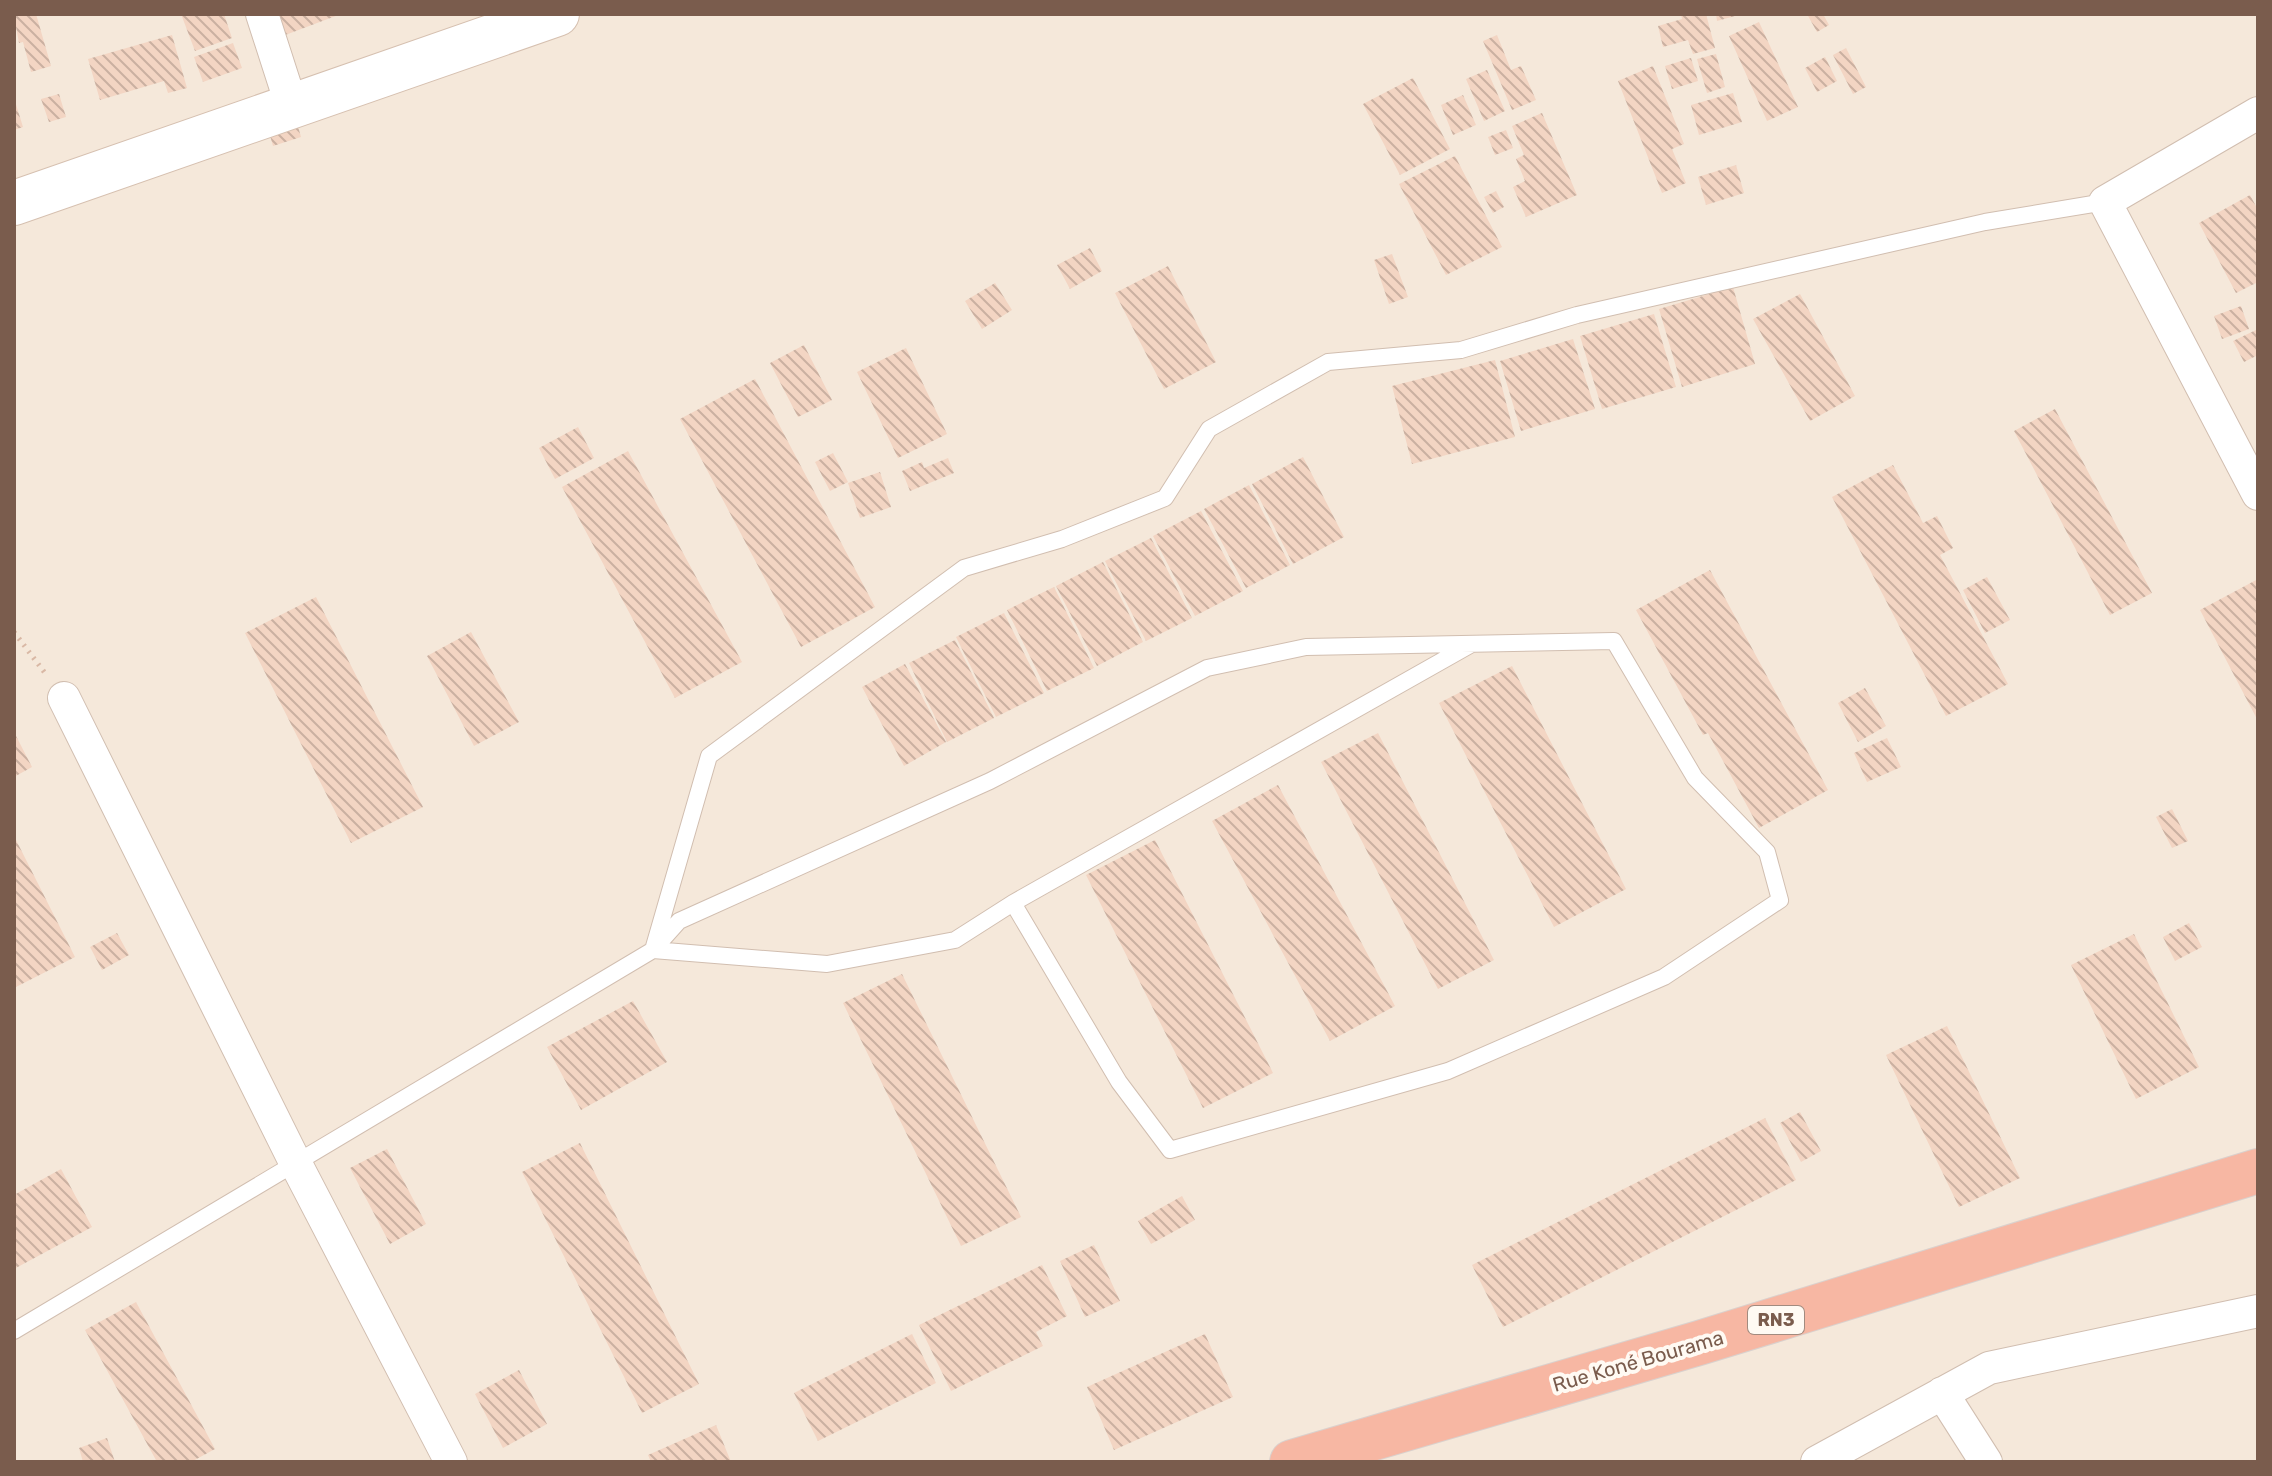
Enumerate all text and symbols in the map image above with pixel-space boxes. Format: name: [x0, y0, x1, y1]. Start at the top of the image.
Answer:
road number: RN3: [1748, 1306, 1804, 1334]
street label: Rue Koné Bourama: [1550, 1325, 1726, 1397]

